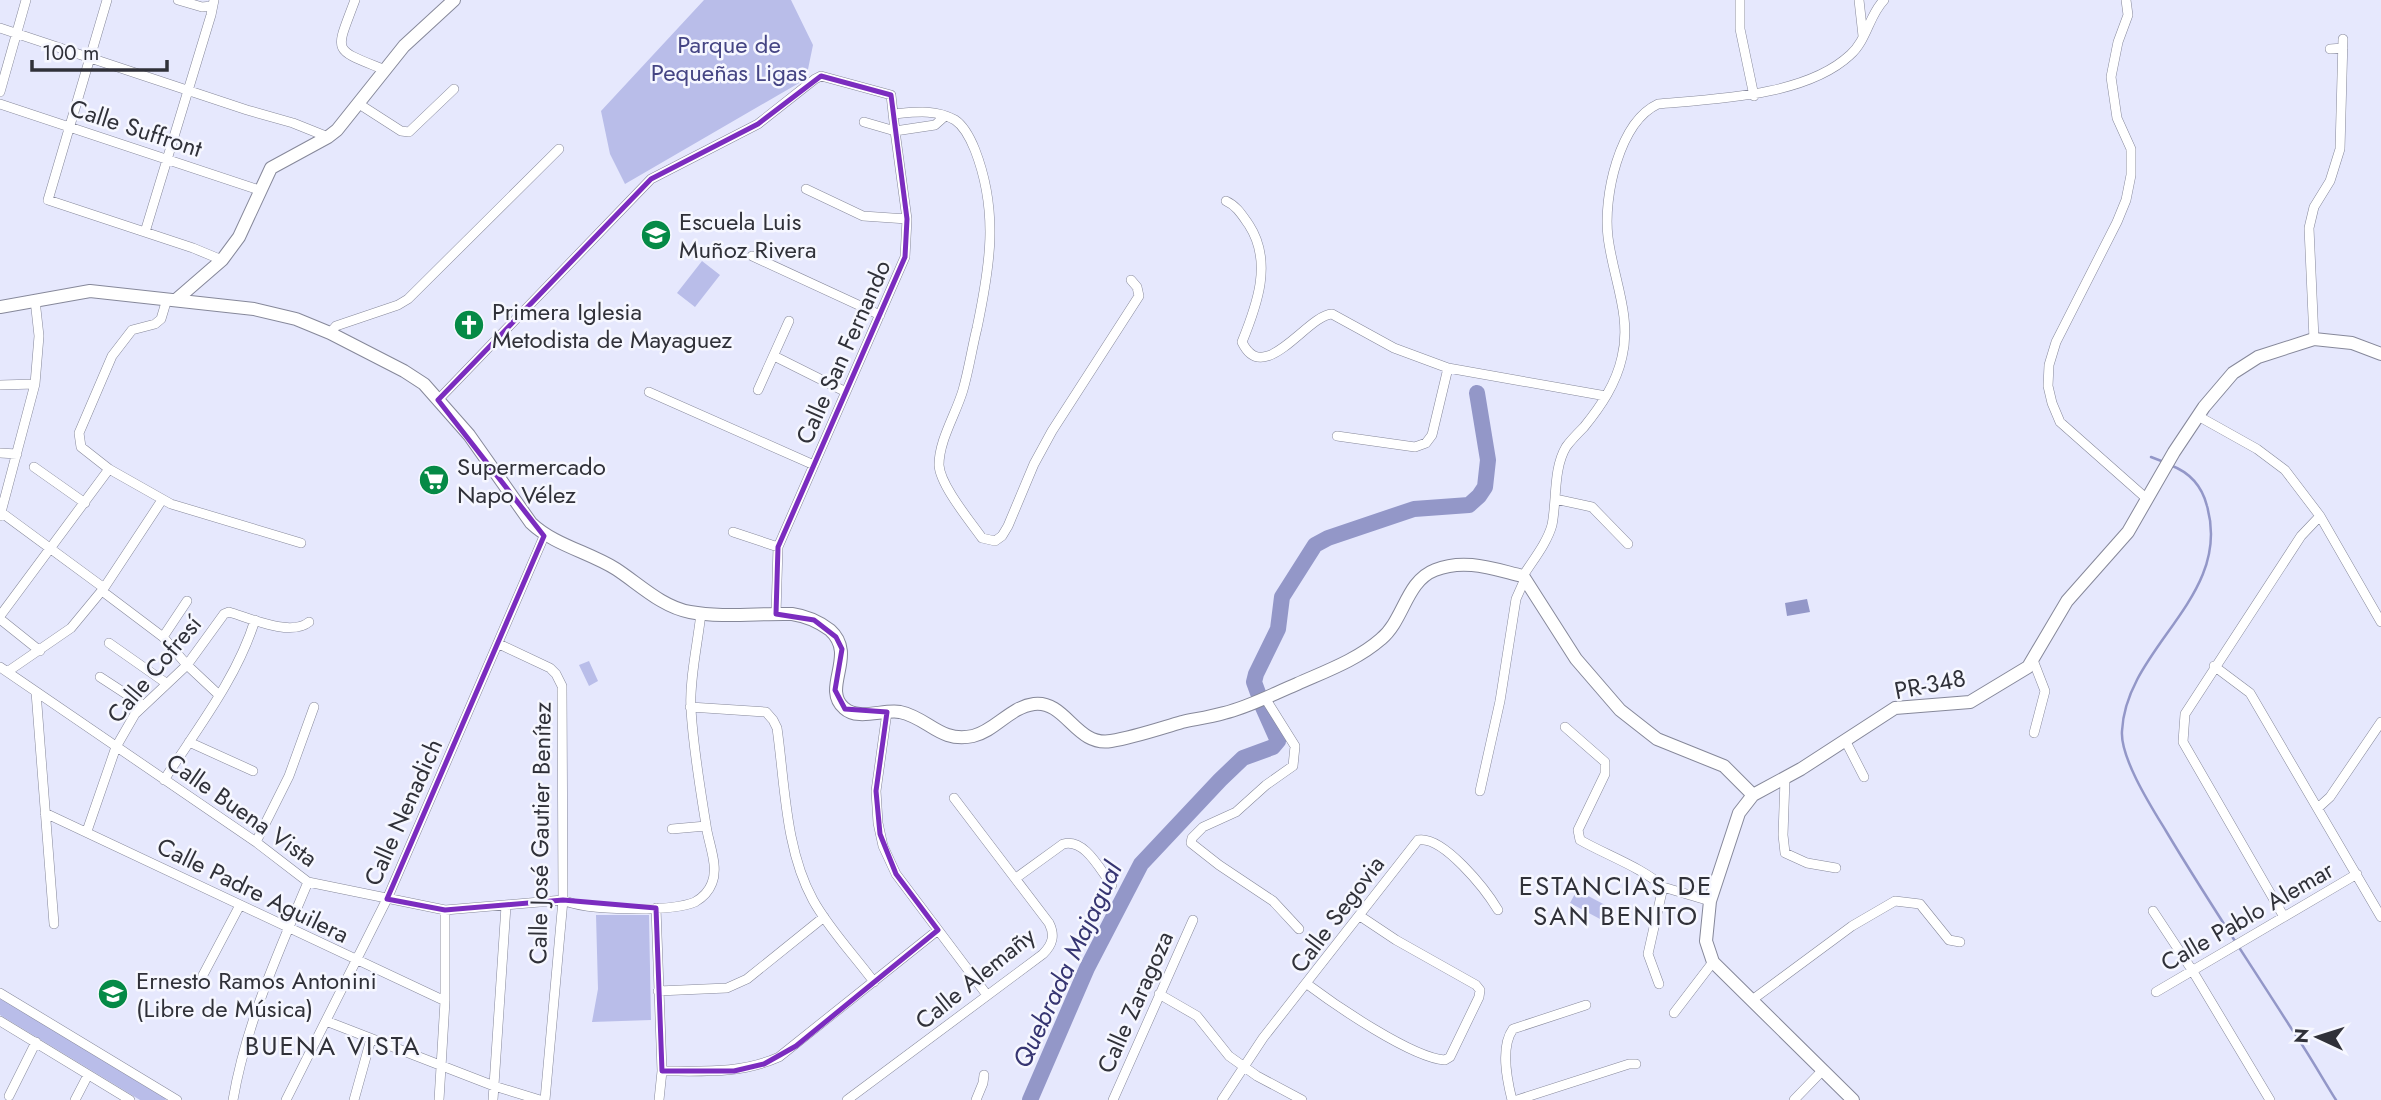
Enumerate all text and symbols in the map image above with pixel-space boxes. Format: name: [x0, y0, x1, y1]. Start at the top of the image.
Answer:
park label: Parque de Pequeñas Ligas: [651, 27, 807, 90]
scale bar: [32, 28, 166, 72]
text: 100 m: [42, 38, 99, 68]
street label: Calle Suffront: [65, 90, 207, 166]
place label: Escuela Luis Muñoz Rivera: [679, 204, 817, 267]
school or university icon: Escuela Luis Muñoz Rivera: [639, 218, 673, 252]
street label: Calle San Fernando: [787, 254, 899, 450]
place label: Primera Iglesia Metodista de Mayaguez: [492, 294, 732, 357]
church icon: Primera Iglesia Metodista de Mayaguez: [452, 308, 486, 342]
place label: Supermercado Napo Vélez: [457, 449, 606, 512]
supermarket icon: Supermercado Napo Vélez: [417, 463, 451, 497]
street label: Calle Cofresí: [98, 607, 210, 730]
street label: PR-348: [1891, 660, 1969, 708]
street label: Calle José Gautier Benítez: [520, 701, 560, 965]
street label: Calle Nenadich: [355, 733, 451, 891]
street label: Calle Buena Vista: [159, 745, 325, 875]
street label: Calle Padre Aguilera: [151, 828, 355, 952]
street label: Calle Segovia: [1281, 848, 1393, 980]
street label: Calle Pablo Alemar: [2154, 852, 2341, 980]
water label: Quebrada Majagual: [1003, 855, 1132, 1074]
district label: ESTANCIAS DE SAN BENITO: [1519, 867, 1713, 935]
street label: Calle Alemañy: [907, 918, 1043, 1037]
street label: Calle Zaragoza: [1088, 925, 1182, 1079]
place label: Ernesto Ramos Antonini (Libre de Música): [136, 963, 377, 1026]
school or university icon: Ernesto Ramos Antonini (Libre de Música): [96, 977, 130, 1011]
north arrow: [2283, 1002, 2353, 1072]
district label: BUENA VISTA: [245, 1027, 421, 1065]
text: N: [2288, 1027, 2316, 1044]

